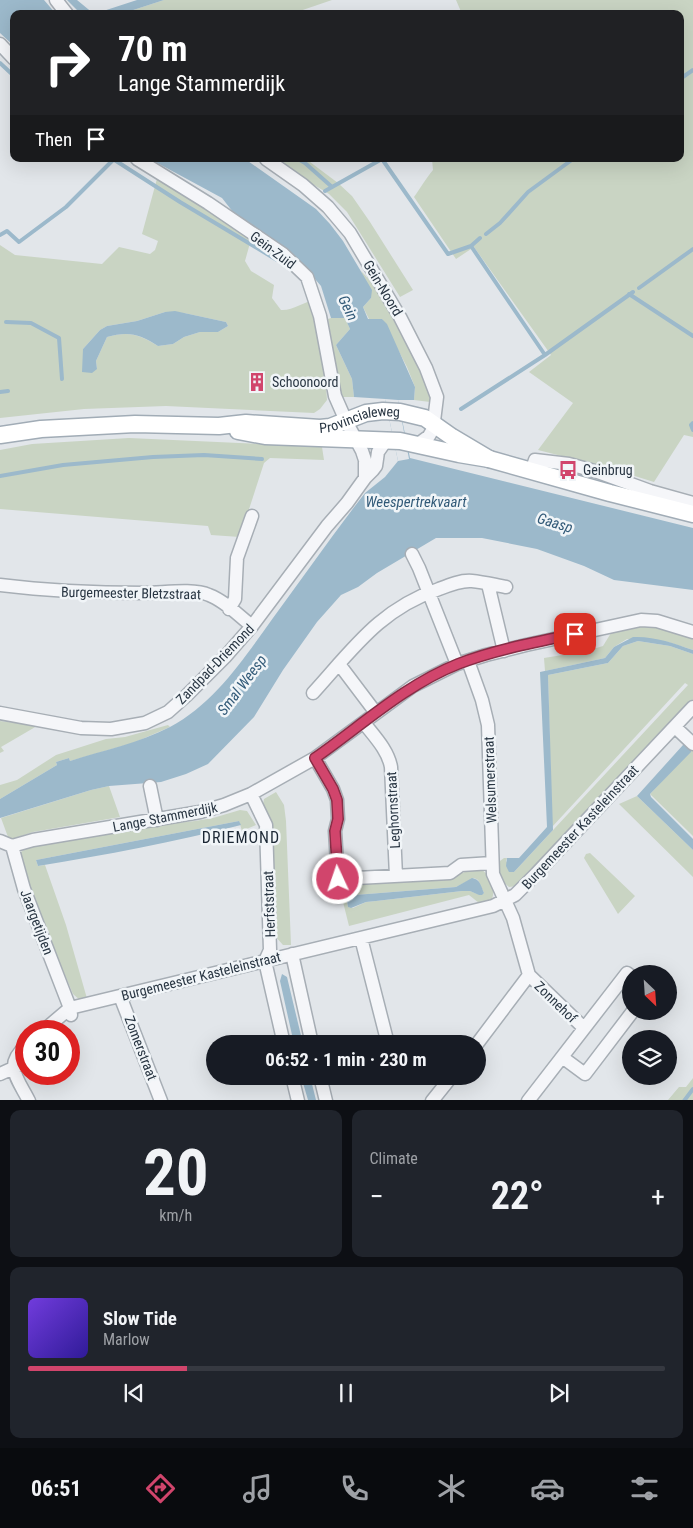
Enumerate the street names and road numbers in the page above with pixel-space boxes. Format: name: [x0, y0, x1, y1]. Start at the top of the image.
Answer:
street label: Gein-Zuid: [247, 228, 299, 272]
street label: Gein-Noord: [360, 257, 406, 319]
street label: Provincialeweg: [318, 403, 401, 436]
street label: Burgemeester Bletzstraat: [61, 584, 201, 602]
street label: Zandpad-Driemond: [173, 621, 257, 707]
street label: Welsumerstraat: [480, 736, 500, 824]
street label: Burgemeester Kasteleinstraat: [518, 762, 642, 892]
street label: Leghornstraat: [383, 771, 403, 849]
street label: Lange Stammerdijk: [111, 799, 219, 835]
street label: Herfststraat: [260, 870, 278, 938]
street label: Jaargetijden: [17, 887, 57, 957]
street label: Burgemeester Kasteleinstraat: [120, 948, 282, 1004]
street label: Zonnehof: [532, 978, 581, 1026]
street label: Zomerstraat: [121, 1014, 161, 1082]

